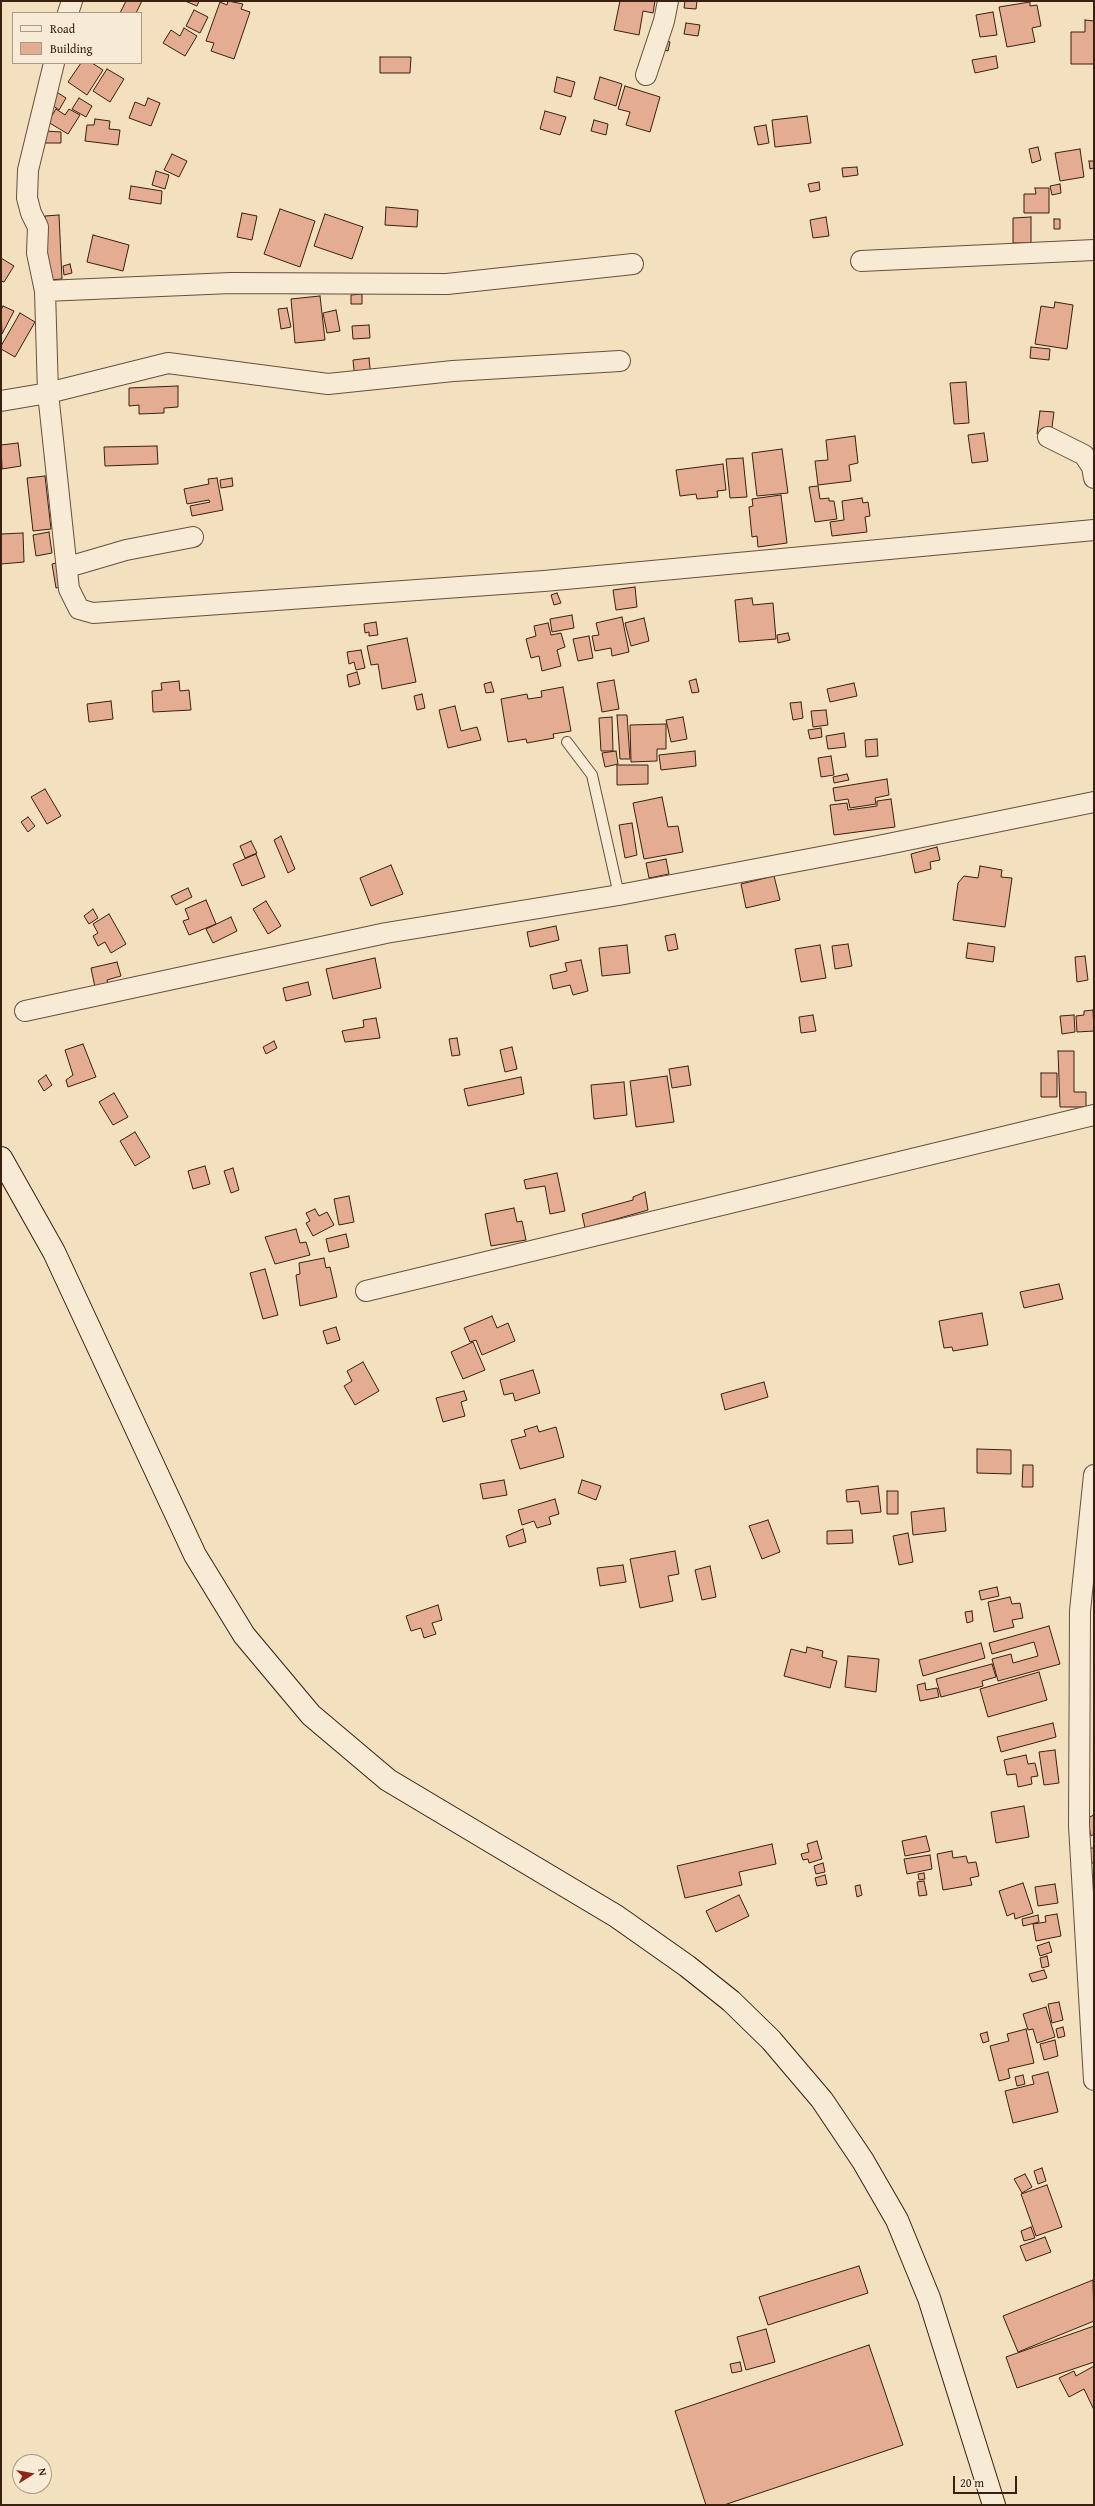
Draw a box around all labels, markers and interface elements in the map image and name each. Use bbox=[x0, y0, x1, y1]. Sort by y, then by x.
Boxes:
legend bbox=[12, 12, 142, 64]
text: Road bbox=[50, 20, 75, 37]
text: Building bbox=[50, 40, 93, 57]
north arrow bbox=[12, 2454, 52, 2494]
text: N bbox=[34, 2467, 51, 2477]
scale bar bbox=[955, 2468, 1019, 2494]
text: 20 m bbox=[960, 2474, 984, 2491]

